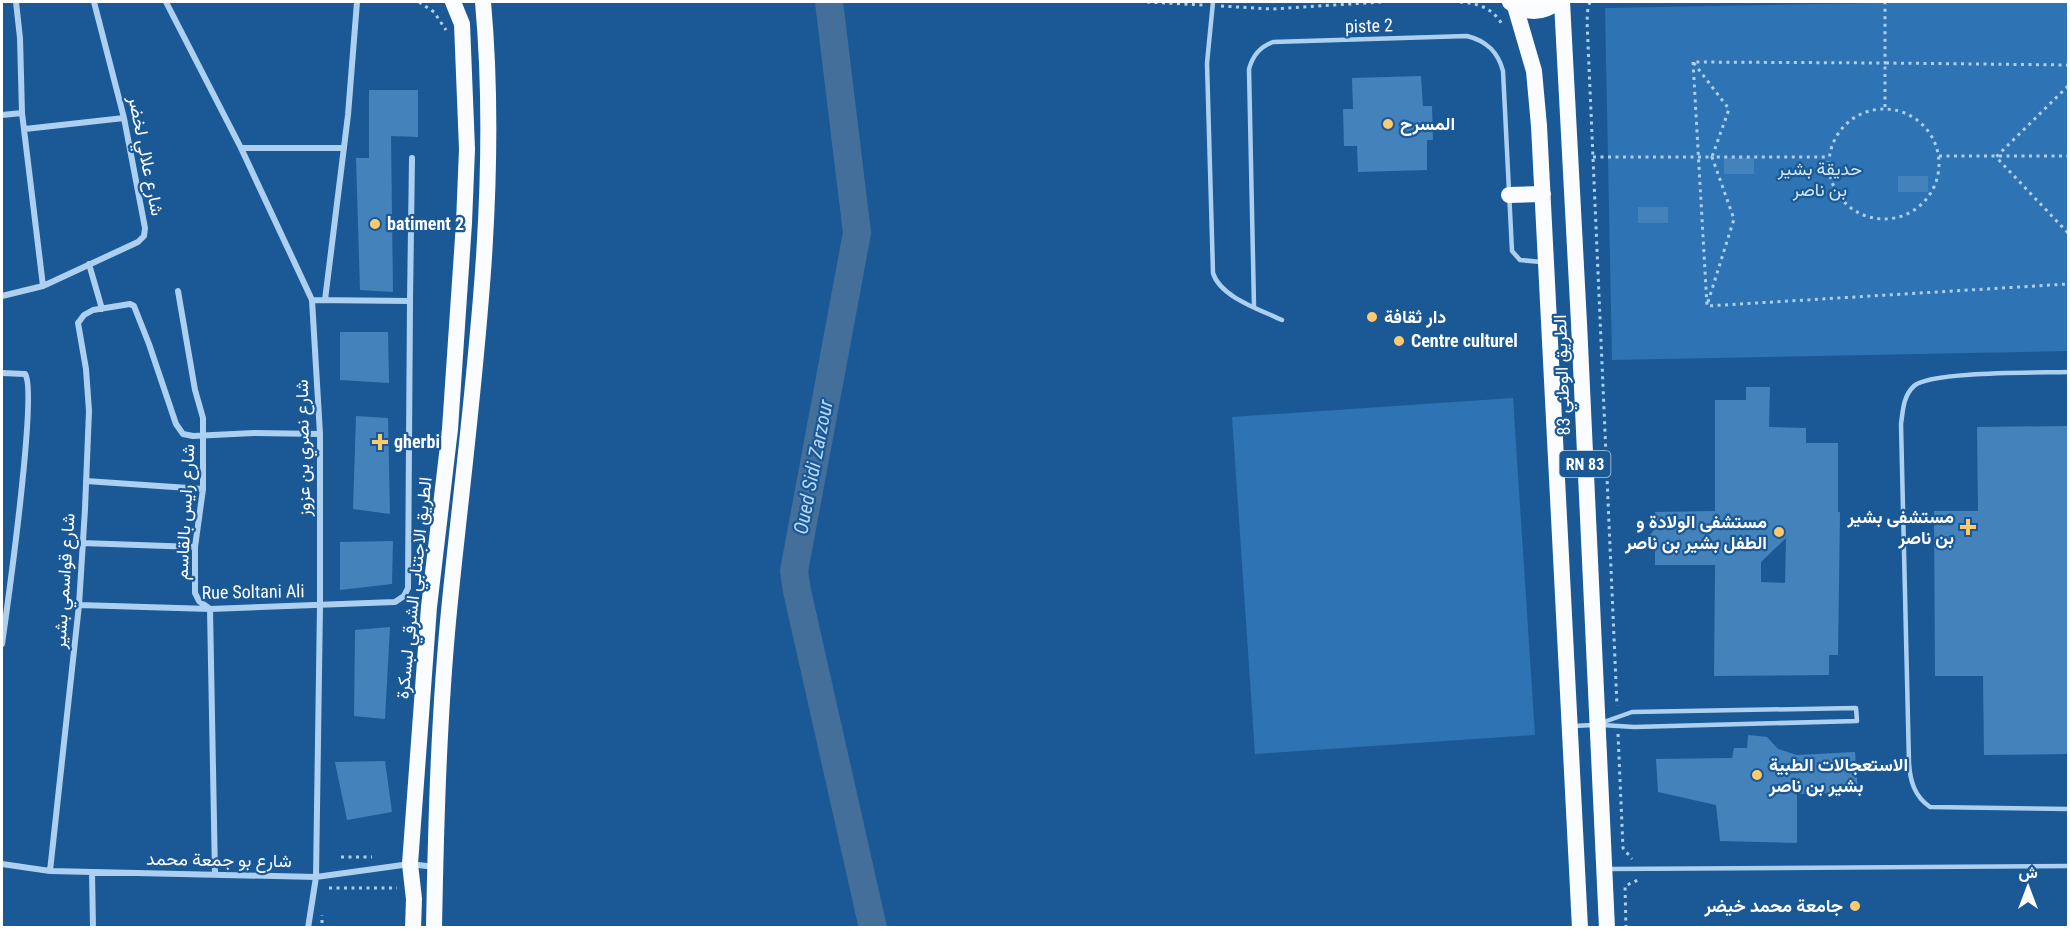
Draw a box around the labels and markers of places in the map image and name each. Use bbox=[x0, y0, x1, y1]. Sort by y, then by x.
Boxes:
place label: المسرح bbox=[1400, 113, 1455, 136]
marker: المسرح bbox=[1381, 117, 1395, 131]
place label: batiment 2 bbox=[387, 213, 464, 234]
marker: batiment 2 bbox=[368, 217, 382, 231]
place label: دار ثقافة bbox=[1384, 306, 1446, 328]
marker: دار ثقافة bbox=[1365, 310, 1379, 324]
place label: Centre culturel bbox=[1411, 330, 1518, 351]
marker: Centre culturel bbox=[1392, 334, 1406, 348]
place label: gherbi bbox=[394, 431, 440, 452]
marker: gherbi bbox=[371, 433, 389, 451]
place label: مستشفى بشير بن ناصر bbox=[1846, 506, 1954, 549]
place label: مستشفى الولادة و الطفل بشير بن ناصر bbox=[1624, 511, 1767, 554]
marker: مستشفى بشير بن ناصر bbox=[1959, 518, 1977, 536]
marker: مستشفى الولادة و الطفل بشير بن ناصر bbox=[1772, 525, 1786, 539]
place label: الاستعجالات الطبية بشير بن ناصر bbox=[1768, 754, 1908, 797]
marker: الاستعجالات الطبية بشير بن ناصر bbox=[1750, 768, 1764, 782]
place label: جامعة محمد خيضر bbox=[1703, 895, 1843, 917]
marker: جامعة محمد خيضر bbox=[1848, 899, 1862, 913]

